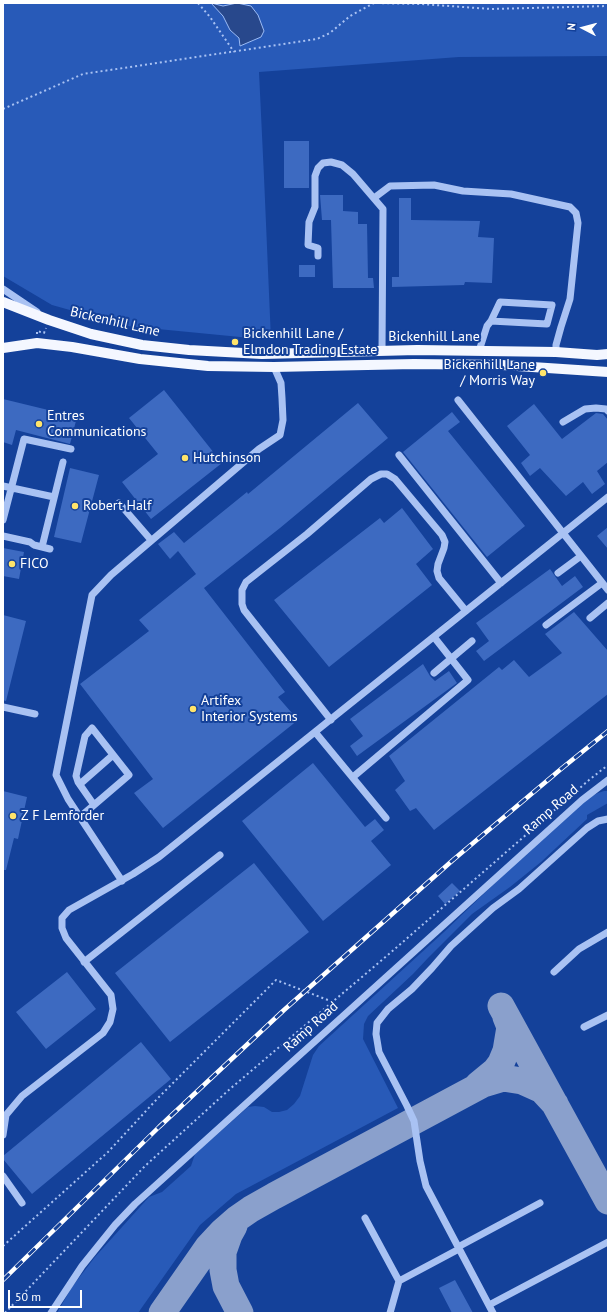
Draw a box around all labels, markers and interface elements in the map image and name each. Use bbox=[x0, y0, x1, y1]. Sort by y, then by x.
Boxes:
north arrow bbox=[563, 8, 603, 48]
text: N bbox=[564, 22, 578, 31]
street label: Bickenhill Lane bbox=[69, 304, 161, 340]
place label: Bickenhill Lane / Elmdon Trading Estate bbox=[243, 326, 377, 358]
street label: Bickenhill Lane bbox=[388, 329, 480, 345]
marker: Bickenhill Lane / Elmdon Trading Estate bbox=[230, 337, 240, 347]
place label: Bickenhill Lane / Morris Way bbox=[443, 357, 535, 390]
marker: Bickenhill Lane / Morris Way bbox=[538, 368, 548, 378]
place label: Entres Communications bbox=[47, 408, 147, 440]
marker: Entres Communications bbox=[34, 419, 44, 429]
place label: Hutchinson bbox=[193, 450, 261, 466]
marker: Hutchinson bbox=[180, 453, 190, 463]
place label: Robert Half bbox=[83, 498, 151, 514]
marker: Robert Half bbox=[70, 501, 80, 511]
place label: FICO bbox=[20, 556, 49, 572]
marker: FICO bbox=[7, 559, 17, 569]
place label: Artifex Interior Systems bbox=[201, 693, 298, 726]
marker: Artifex Interior Systems bbox=[188, 704, 198, 714]
street label: Ramp Road bbox=[520, 782, 582, 838]
place label: Z F Lemforder bbox=[21, 808, 104, 824]
marker: Z F Lemforder bbox=[8, 811, 18, 821]
street label: Ramp Road bbox=[280, 998, 342, 1056]
scale bar bbox=[10, 1282, 84, 1308]
text: 50 m bbox=[15, 1289, 41, 1304]

